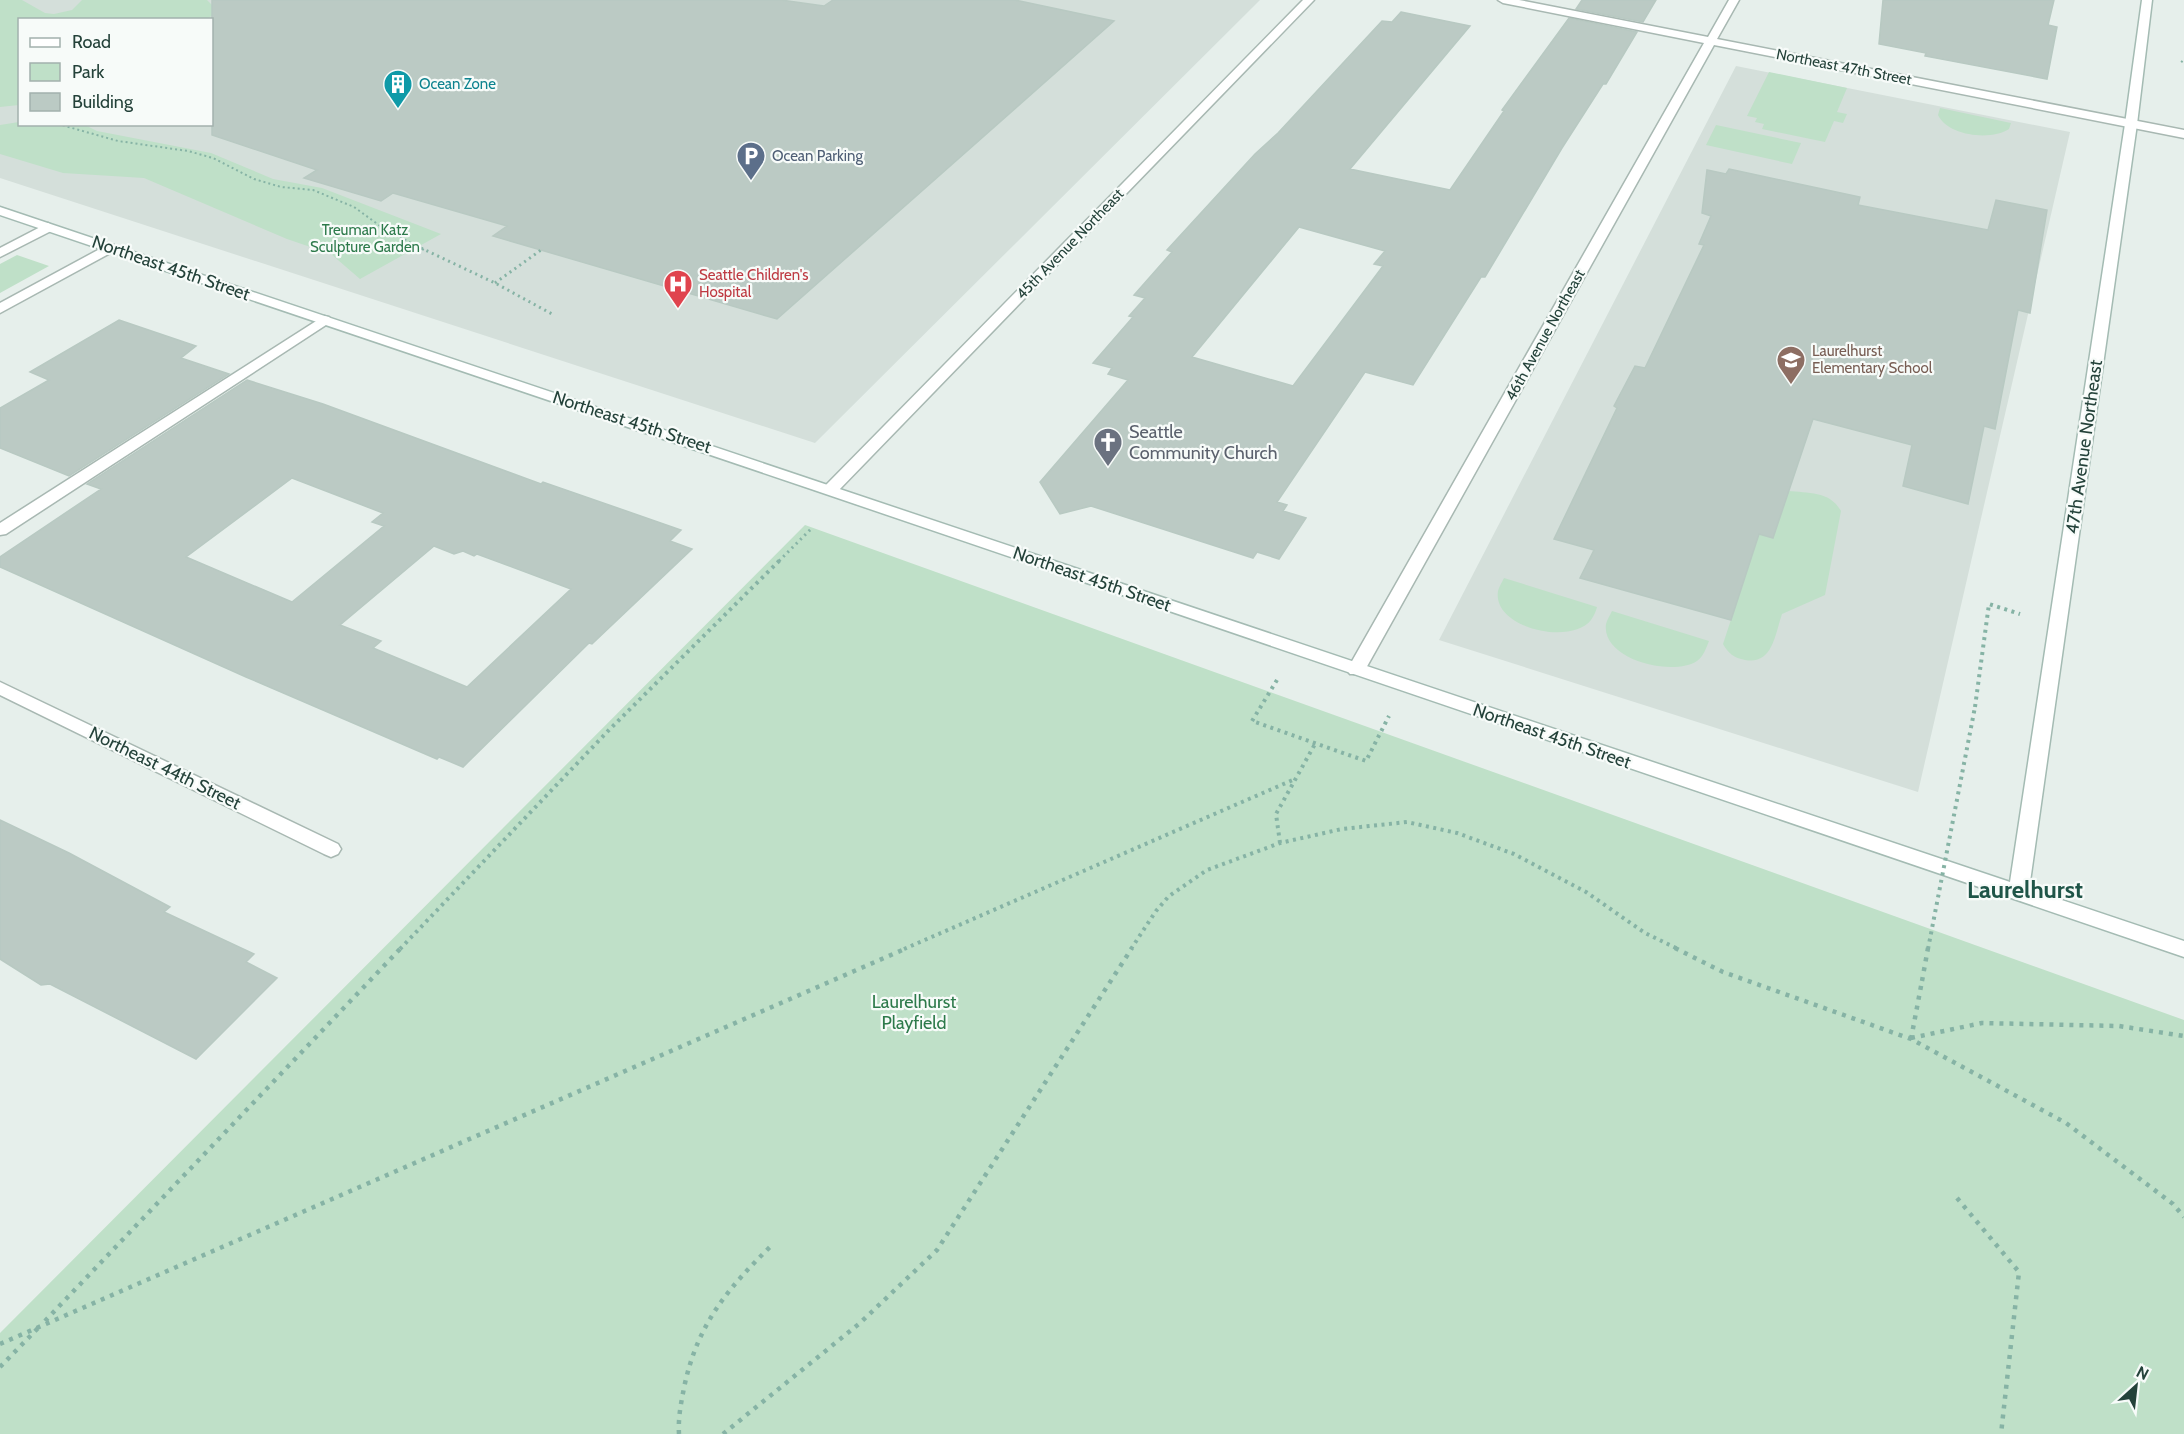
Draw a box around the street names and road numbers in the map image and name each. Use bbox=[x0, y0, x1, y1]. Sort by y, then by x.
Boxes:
street label: Northeast 47th Street bbox=[1775, 45, 1913, 89]
street label: 45th Avenue Northeast bbox=[1012, 185, 1128, 303]
street label: Northeast 45th Street bbox=[89, 231, 253, 305]
street label: 46th Avenue Northeast bbox=[1501, 266, 1589, 404]
street label: 47th Avenue Northeast bbox=[2061, 358, 2107, 536]
street label: Northeast 45th Street bbox=[550, 386, 714, 458]
street label: Northeast 45th Street bbox=[1010, 542, 1174, 616]
street label: Northeast 45th Street bbox=[1470, 699, 1634, 773]
street label: Northeast 44th Street bbox=[85, 722, 245, 814]

